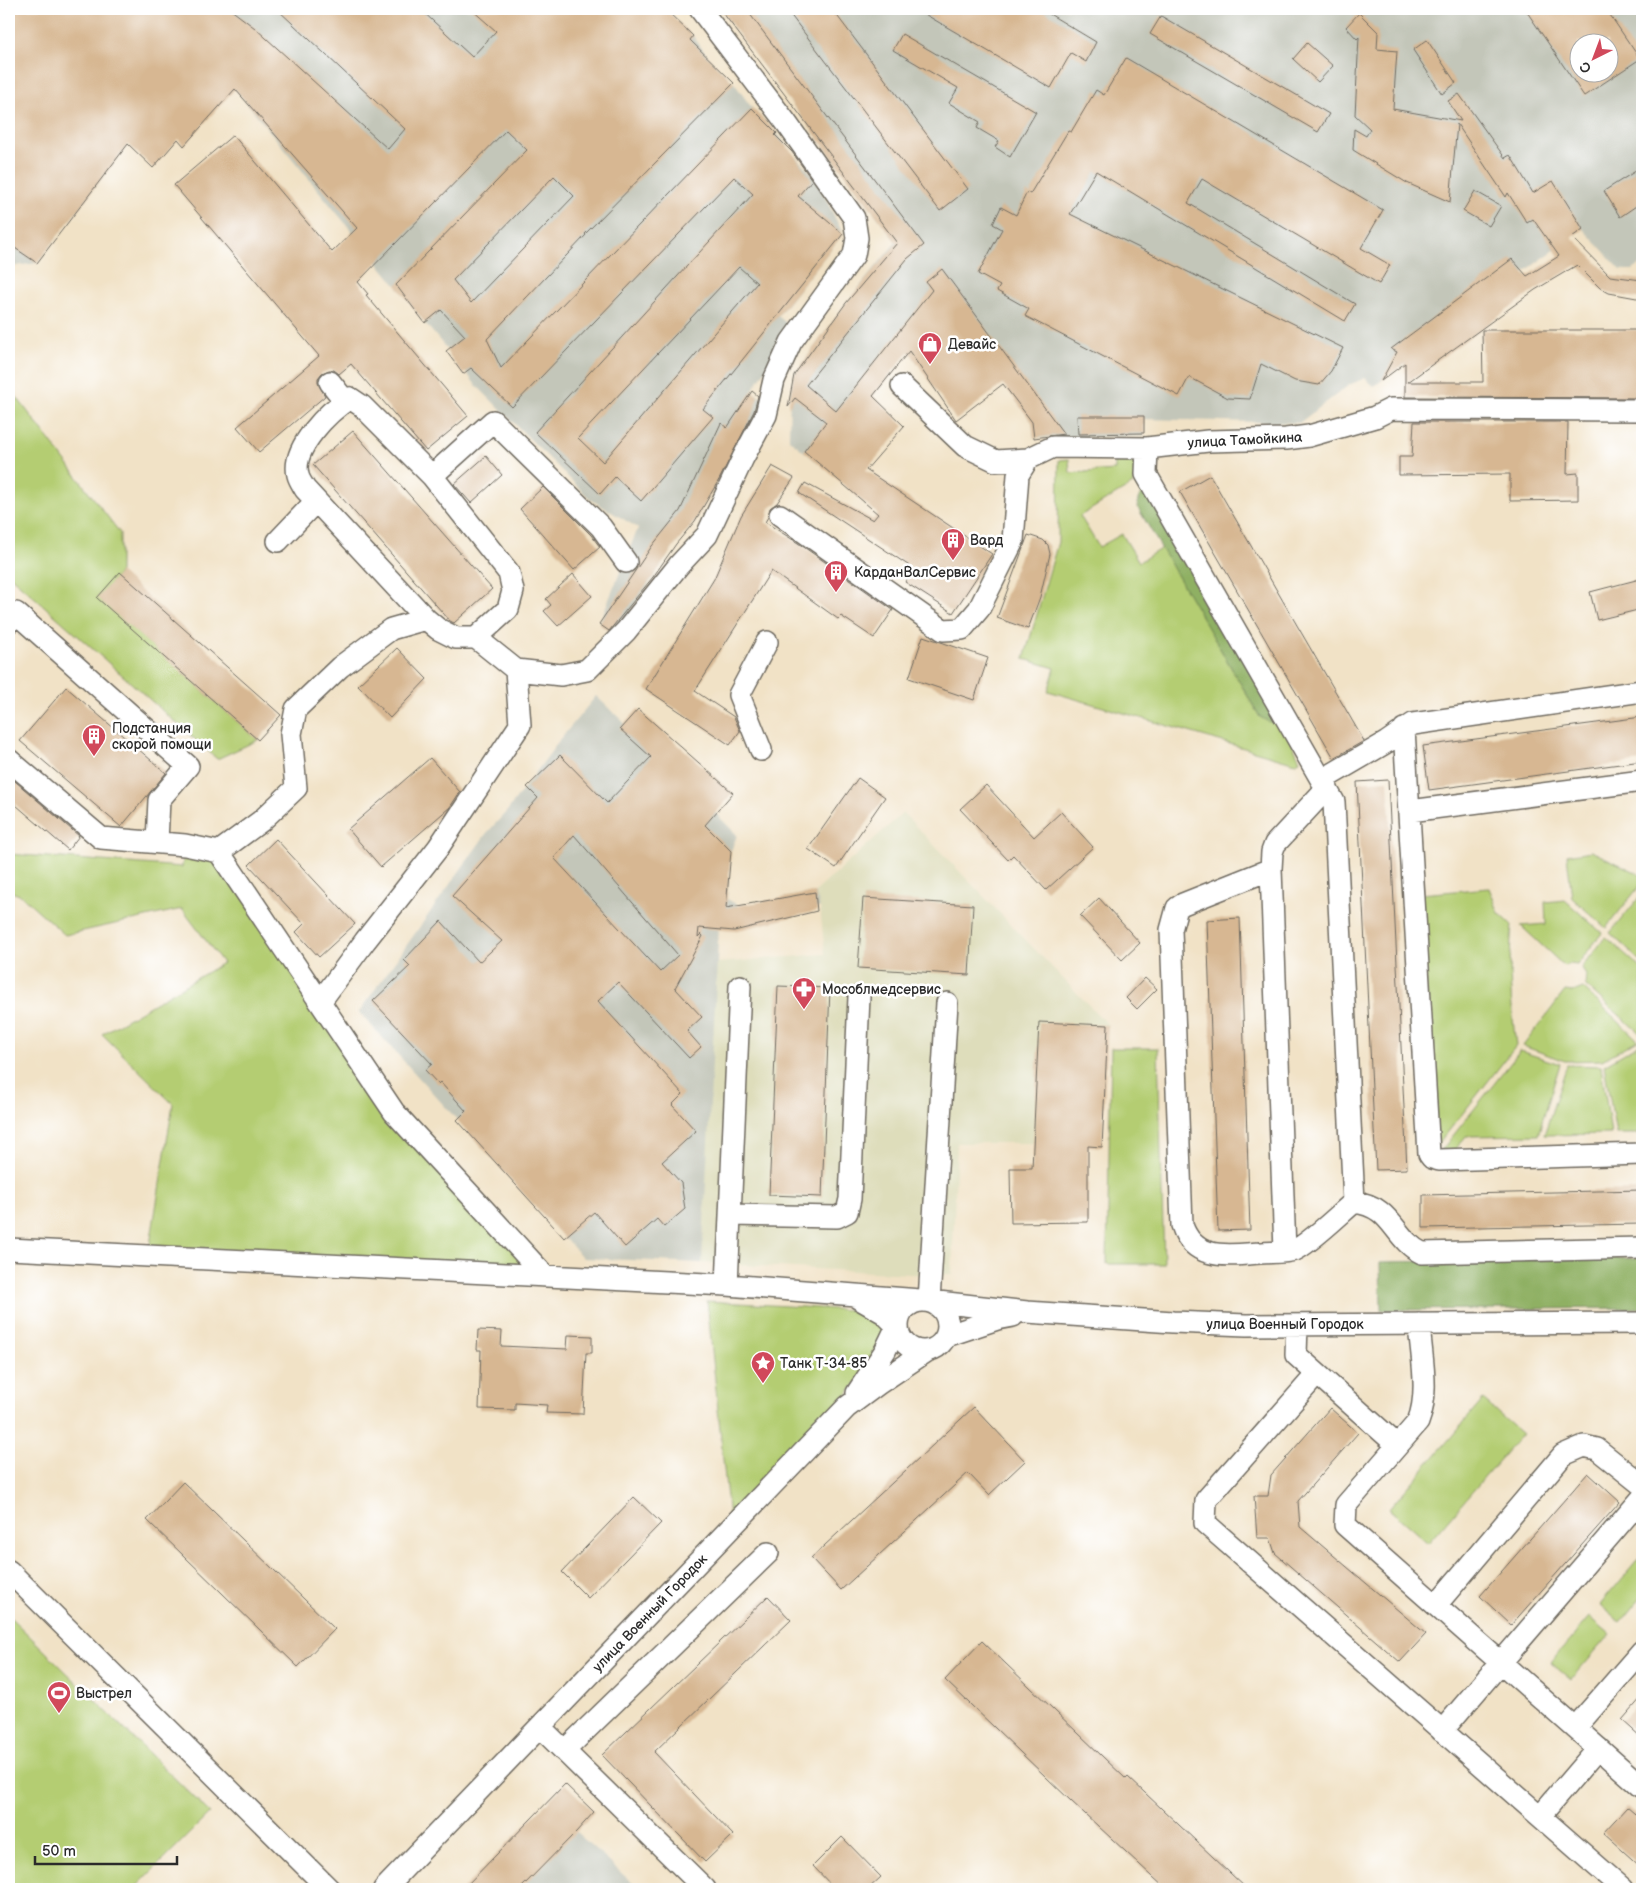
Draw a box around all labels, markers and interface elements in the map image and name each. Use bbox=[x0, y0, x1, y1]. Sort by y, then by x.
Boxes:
north arrow bbox=[1568, 32, 1618, 82]
text: С bbox=[1576, 58, 1595, 77]
shop icon: Девайс bbox=[917, 331, 943, 365]
place label: Девайс bbox=[948, 336, 996, 353]
street label: улица Тамойкина bbox=[1187, 428, 1304, 451]
building icon: Вард bbox=[940, 527, 966, 561]
place label: Вард bbox=[970, 532, 1004, 549]
building icon: КарданВалСервис bbox=[823, 559, 849, 593]
place label: КарданВалСервис bbox=[854, 564, 976, 581]
place label: Подстанция скорой помощи bbox=[112, 720, 212, 753]
building icon: Подстанция скорой помощи bbox=[81, 723, 107, 757]
pharmacy icon: Мособлмедсервис bbox=[791, 976, 817, 1010]
place label: Мособлмедсервис bbox=[822, 981, 941, 998]
street label: улица Военный Городок bbox=[1206, 1316, 1364, 1333]
place icon: Танк Т-34-85 bbox=[750, 1350, 776, 1384]
place label: Танк Т-34-85 bbox=[780, 1355, 867, 1372]
street label: улица Военный Городок bbox=[589, 1550, 711, 1675]
sports icon: Выстрел bbox=[46, 1680, 72, 1714]
place label: Выстрел bbox=[76, 1685, 132, 1702]
scale bar bbox=[35, 1833, 178, 1865]
text: 50 m bbox=[42, 1842, 76, 1861]

